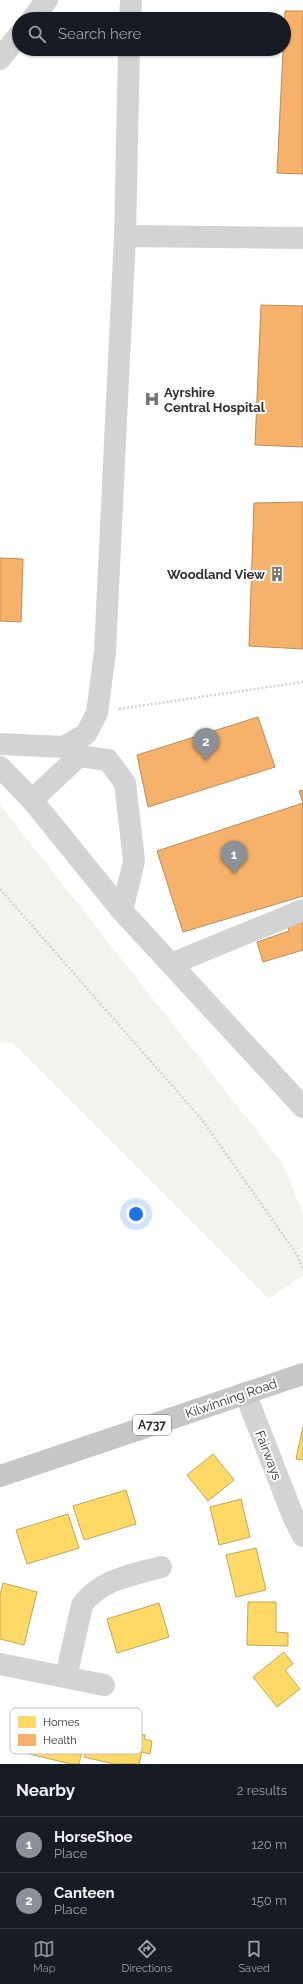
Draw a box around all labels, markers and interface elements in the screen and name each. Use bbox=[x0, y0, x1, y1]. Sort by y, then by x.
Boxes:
search box bbox=[12, 12, 291, 56]
icon: search bbox=[26, 23, 48, 45]
text: Search here bbox=[58, 25, 141, 43]
place label: Ayrshire Central Hospital bbox=[164, 385, 266, 415]
hospital icon: Ayrshire Central Hospital bbox=[143, 390, 161, 408]
building icon: Woodland View bbox=[268, 565, 286, 583]
place label: Woodland View bbox=[167, 567, 265, 582]
pin: 2 bbox=[193, 728, 219, 761]
pin: 1 bbox=[221, 841, 247, 874]
your location bbox=[126, 1204, 146, 1224]
street label: Kilwinning Road bbox=[183, 1376, 279, 1421]
road number: A737 bbox=[133, 1415, 171, 1435]
street label: Fairways bbox=[252, 1428, 285, 1482]
legend bbox=[10, 1708, 142, 1754]
text: Homes bbox=[43, 1716, 79, 1729]
text: Health bbox=[43, 1734, 77, 1747]
text: Nearby bbox=[16, 1780, 75, 1800]
text: 2 results bbox=[237, 1783, 287, 1798]
text: HorseShoe bbox=[54, 1828, 133, 1846]
text: 1 bbox=[26, 1837, 32, 1852]
text: 120 m bbox=[251, 1837, 287, 1852]
text: Place bbox=[54, 1846, 87, 1861]
text: Canteen bbox=[54, 1884, 115, 1902]
text: 2 bbox=[25, 1893, 33, 1908]
text: 150 m bbox=[251, 1893, 287, 1908]
text: Place bbox=[54, 1902, 87, 1917]
tab: Map bbox=[33, 1938, 55, 1975]
tab: Directions bbox=[122, 1938, 172, 1975]
tab: Saved bbox=[238, 1938, 270, 1975]

